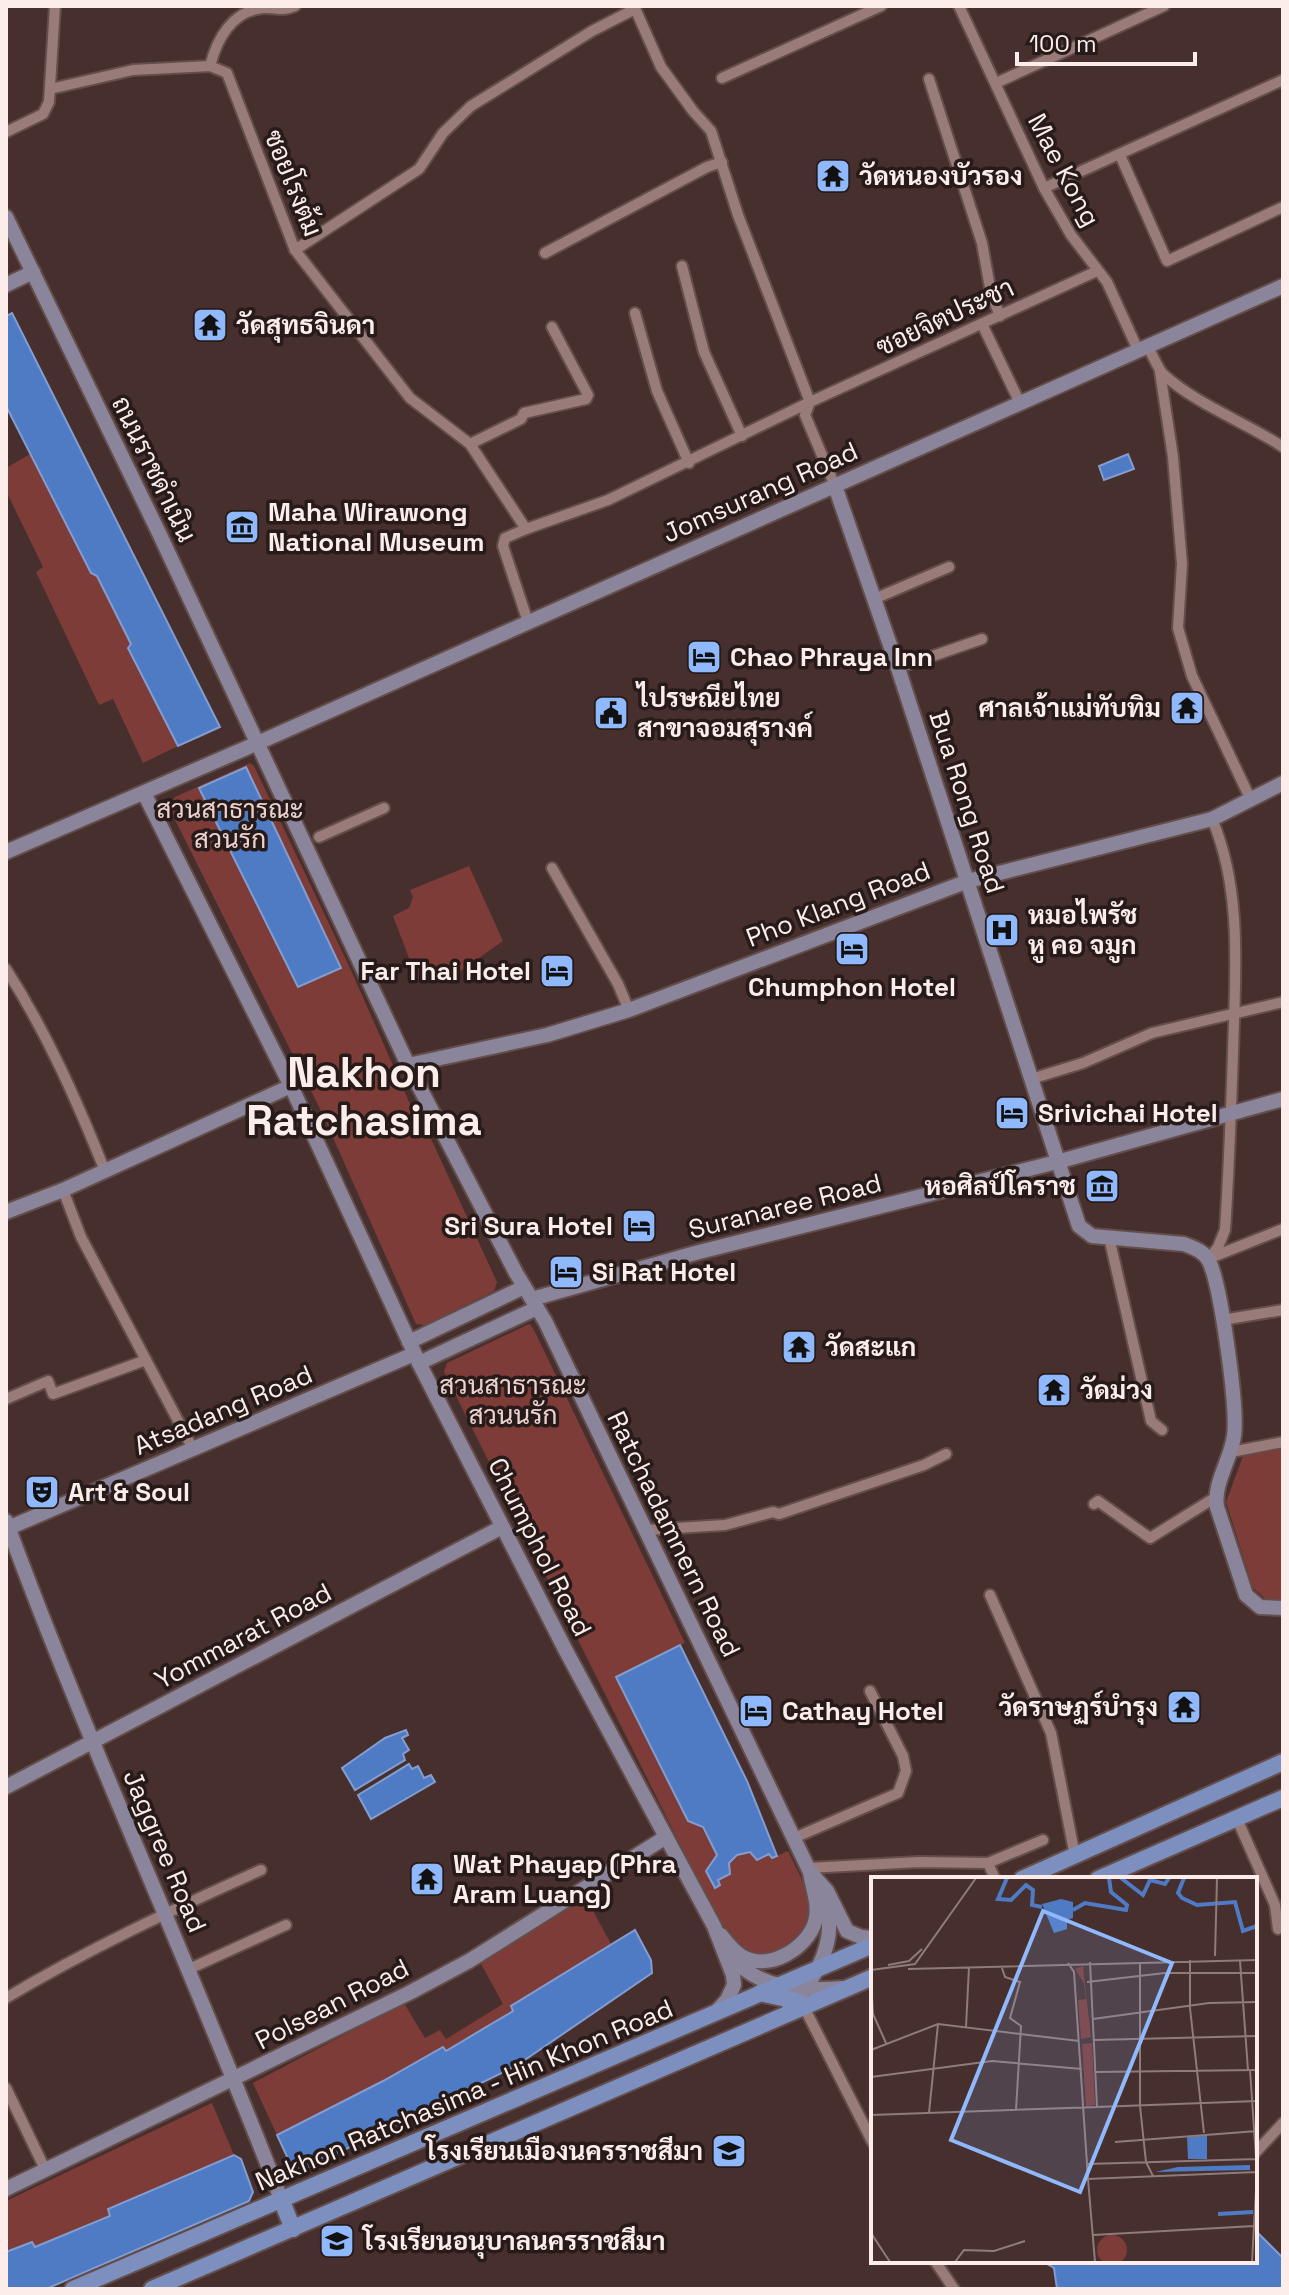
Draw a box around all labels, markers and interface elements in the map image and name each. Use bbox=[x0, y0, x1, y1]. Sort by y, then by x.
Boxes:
scale bar bbox=[1017, 16, 1195, 66]
text: 100 m bbox=[1029, 28, 1097, 59]
street label: Mae Kong bbox=[1020, 108, 1108, 232]
street label: ซอยโรงต้ม bbox=[256, 125, 330, 241]
temple icon: วัดหนองบัวรอง bbox=[814, 157, 852, 195]
place label: วัดหนองบัวรอง bbox=[859, 159, 1023, 193]
street label: ซอยจิตประชา bbox=[871, 270, 1019, 364]
temple icon: วัดสุทธจินดา bbox=[191, 306, 229, 344]
place label: วัดสุทธจินดา bbox=[236, 308, 375, 343]
street label: ถนนราชดำเนิน bbox=[104, 390, 204, 548]
street label: Jomsurang Road bbox=[657, 434, 863, 550]
place label: Maha Wirawong National Museum bbox=[268, 495, 485, 559]
museum icon: Maha Wirawong National Museum bbox=[223, 508, 261, 546]
hotel icon: Chao Phraya Inn bbox=[685, 638, 723, 676]
place label: Chao Phraya Inn bbox=[730, 640, 933, 674]
place label: ไปรษณียไทย สาขาจอมสุรางค์ bbox=[635, 681, 814, 746]
temple icon: ศาลเจ้าแม่ทับทิม bbox=[1168, 689, 1206, 727]
place label: ศาลเจ้าแม่ทับทิม bbox=[978, 691, 1161, 725]
public building icon: ไปรษณียไทย สาขาจอมสุรางค์ bbox=[592, 694, 630, 732]
street label: Bua Rong Road bbox=[921, 706, 1013, 898]
park label: สวนสาธารณะ สวนรัก bbox=[156, 792, 304, 856]
street label: Pho Klang Road bbox=[741, 853, 935, 955]
place label: หมอไพรัช หู คอ จมูก bbox=[1028, 898, 1138, 963]
hospital icon: หมอไพรัช หู คอ จมูก bbox=[983, 911, 1021, 949]
hotel icon: Chumphon Hotel bbox=[833, 930, 871, 968]
hotel icon: Far Thai Hotel bbox=[538, 952, 576, 990]
place label: Far Thai Hotel bbox=[360, 954, 531, 988]
place label: Chumphon Hotel bbox=[748, 970, 956, 1004]
district label: Nakhon Ratchasima bbox=[246, 1046, 482, 1147]
hotel icon: Srivichai Hotel bbox=[993, 1094, 1031, 1132]
place label: Srivichai Hotel bbox=[1038, 1096, 1218, 1130]
street label: Suranaree Road bbox=[685, 1166, 885, 1246]
museum icon: หอศิลป์โคราช bbox=[1083, 1167, 1121, 1205]
place label: หอศิลป์โคราช bbox=[924, 1169, 1076, 1203]
hotel icon: Sri Sura Hotel bbox=[620, 1207, 658, 1245]
place label: Sri Sura Hotel bbox=[444, 1209, 613, 1243]
hotel icon: Si Rat Hotel bbox=[547, 1253, 585, 1291]
place label: Si Rat Hotel bbox=[592, 1255, 736, 1289]
temple icon: วัดสะแก bbox=[780, 1328, 818, 1366]
place label: วัดสะแก bbox=[825, 1330, 916, 1364]
street label: Atsadang Road bbox=[129, 1357, 317, 1463]
park label: สวนสาธารณะ สวนนรัก bbox=[439, 1368, 587, 1432]
temple icon: วัดม่วง bbox=[1035, 1371, 1073, 1409]
place label: วัดม่วง bbox=[1080, 1373, 1153, 1407]
street label: Ratchadamnern Road bbox=[600, 1405, 748, 1663]
street label: Chumphol Road bbox=[480, 1452, 600, 1642]
theatre icon: Art & Soul bbox=[23, 1473, 61, 1511]
place label: Art & Soul bbox=[68, 1475, 190, 1509]
street label: Yommarat Road bbox=[149, 1575, 337, 1697]
temple icon: วัดราษฏร์บำรุง bbox=[1165, 1688, 1203, 1726]
place label: วัดราษฏร์บำรุง bbox=[998, 1690, 1158, 1725]
hotel icon: Cathay Hotel bbox=[737, 1692, 775, 1730]
place label: Cathay Hotel bbox=[782, 1694, 944, 1728]
street label: Jaggree Road bbox=[115, 1765, 215, 1937]
place label: Wat Phayap (Phra Aram Luang) bbox=[453, 1847, 676, 1911]
temple icon: Wat Phayap (Phra Aram Luang) bbox=[408, 1860, 446, 1898]
inset map bbox=[871, 1877, 1257, 2263]
street label: Polsean Road bbox=[249, 1951, 415, 2057]
street label: Nakhon Ratchasima - Hin Khon Road bbox=[250, 1991, 678, 2199]
school or university icon: โรงเรียนเมืองนครราชสีมา bbox=[710, 2132, 748, 2170]
place label: โรงเรียนเมืองนครราชสีมา bbox=[424, 2134, 703, 2168]
school or university icon: โรงเรียนอนุบาลนครราชสีมา bbox=[318, 2222, 356, 2260]
place label: โรงเรียนอนุบาลนครราชสีมา bbox=[361, 2224, 665, 2259]

